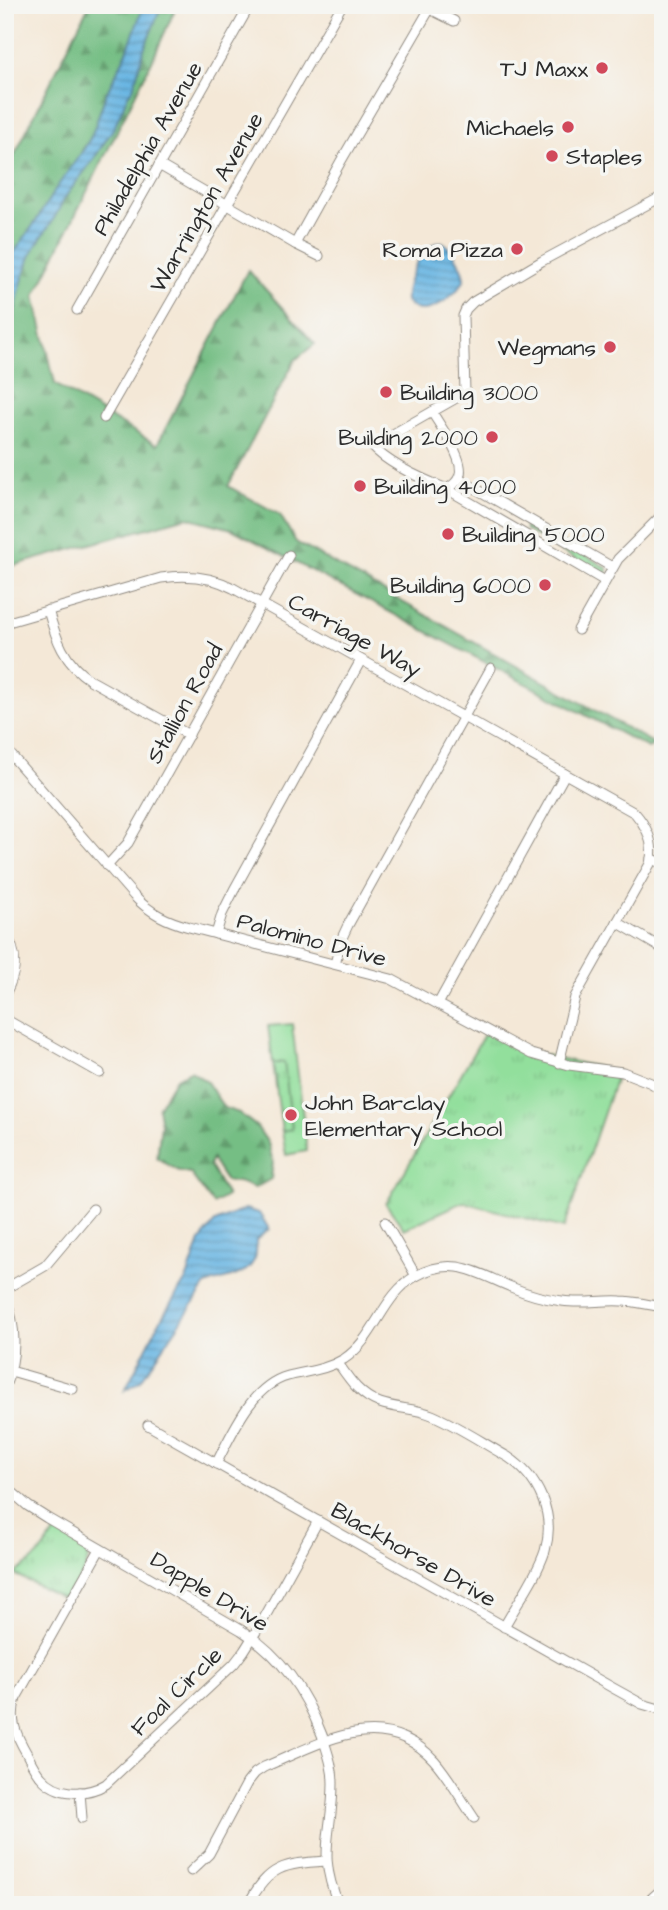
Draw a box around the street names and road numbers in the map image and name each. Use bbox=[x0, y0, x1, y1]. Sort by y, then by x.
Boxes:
street label: Philadelphia Avenue bbox=[85, 56, 211, 241]
street label: Warrington Avenue bbox=[142, 106, 272, 299]
street label: Carriage Way bbox=[282, 586, 427, 687]
street label: Stallion Road bbox=[139, 637, 231, 769]
street label: Palomino Drive bbox=[234, 905, 390, 975]
street label: Blackhorse Drive bbox=[325, 1495, 502, 1615]
street label: Dapple Drive bbox=[144, 1544, 275, 1640]
street label: Foal Circle bbox=[124, 1640, 230, 1744]

